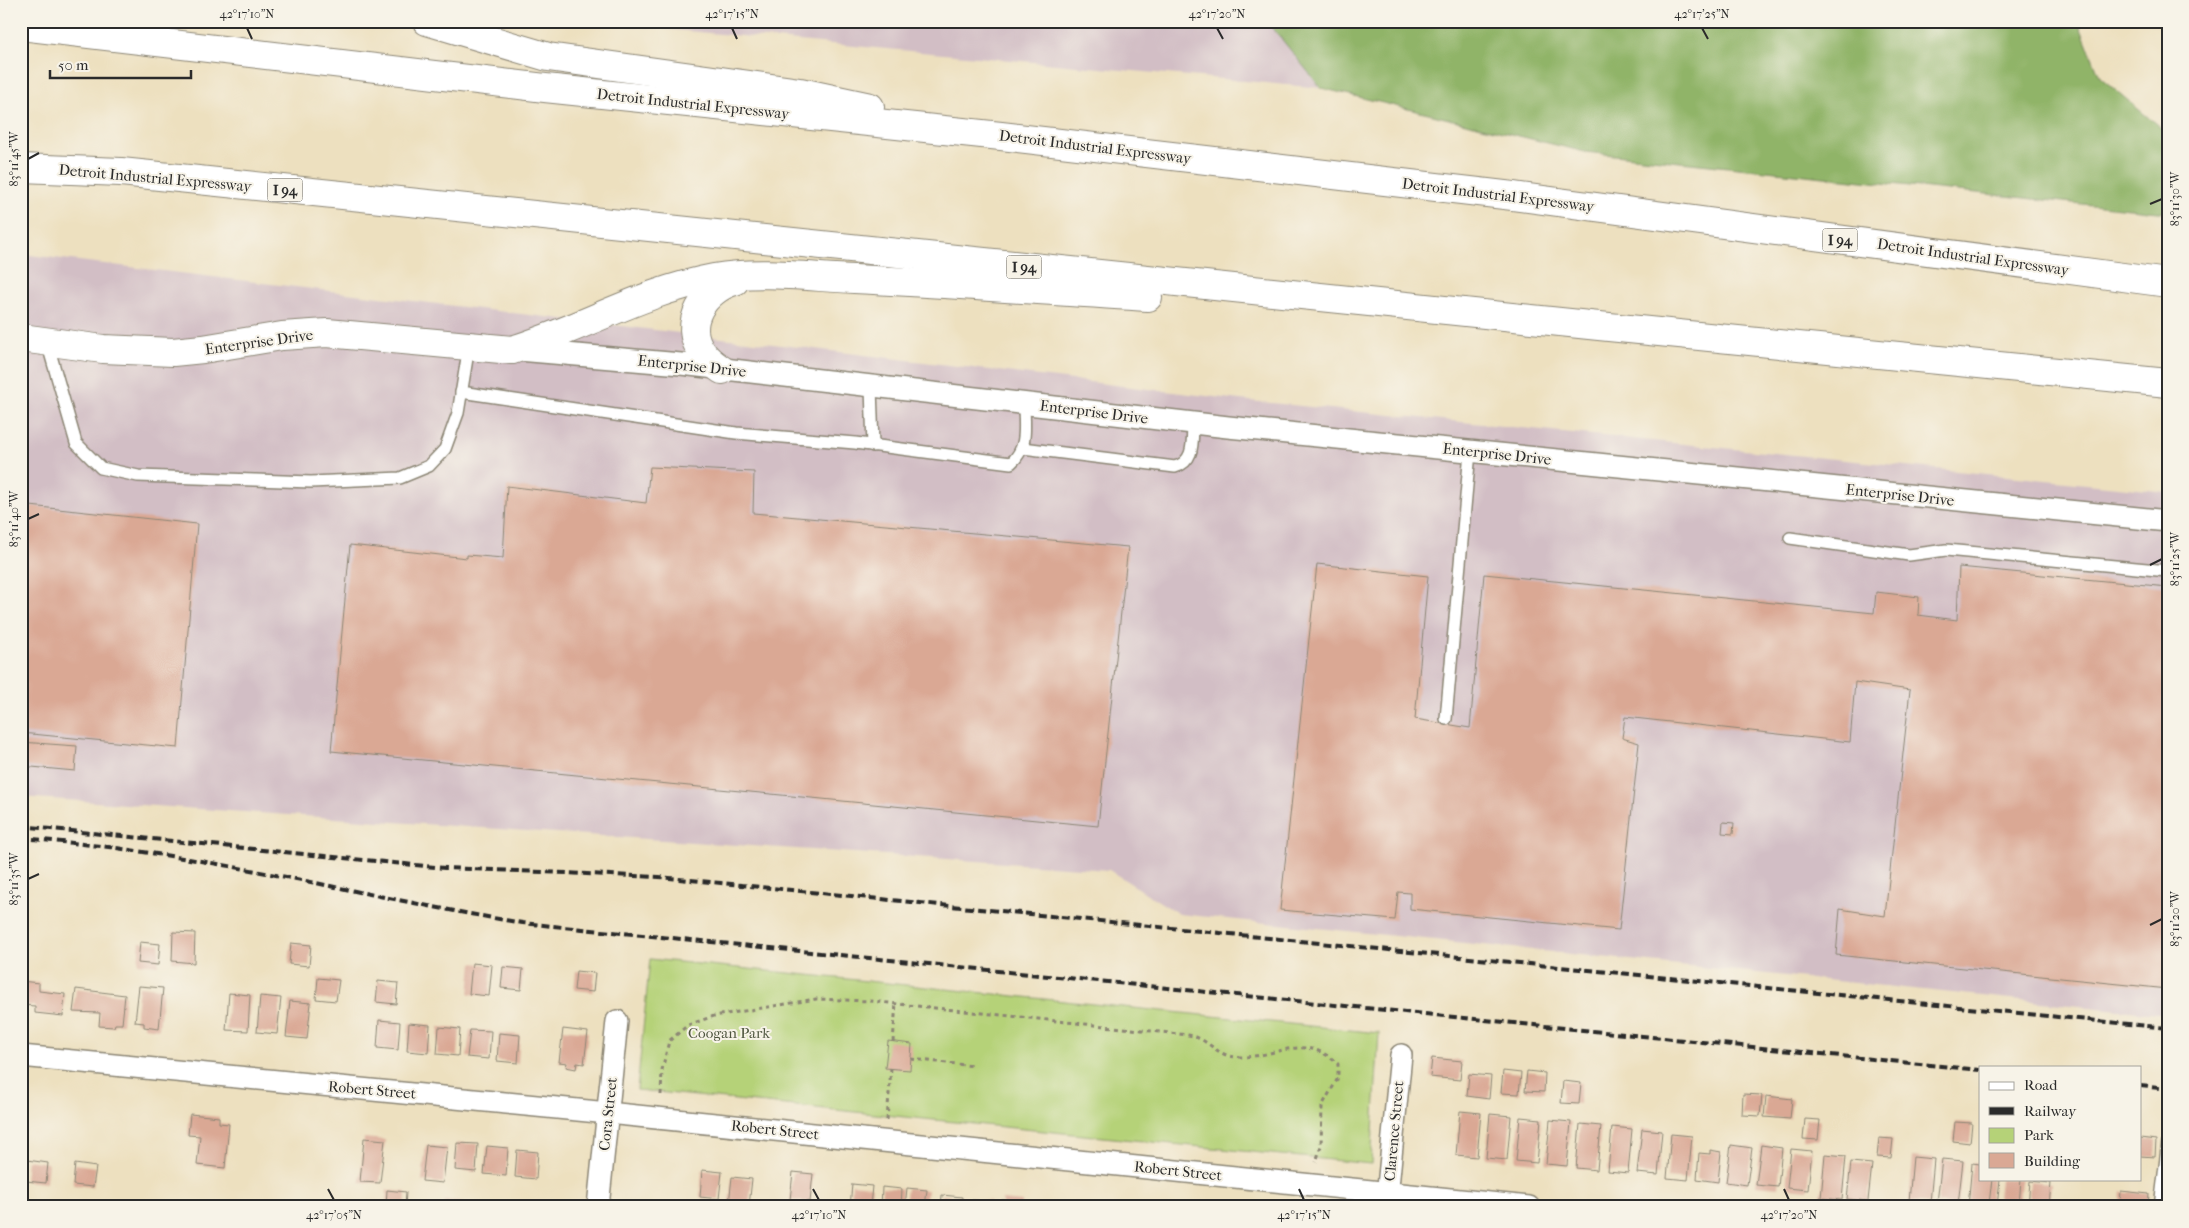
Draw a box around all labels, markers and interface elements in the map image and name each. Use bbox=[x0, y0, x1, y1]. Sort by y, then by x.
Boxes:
text: 42°17'10"N bbox=[220, 7, 274, 21]
text: 42°17'15"N bbox=[705, 7, 759, 21]
text: 42°17'20"N bbox=[1189, 7, 1245, 21]
text: 42°17'25"N bbox=[1674, 7, 1730, 21]
scale bar bbox=[50, 48, 191, 80]
text: 50 m bbox=[58, 56, 89, 74]
street label: Detroit Industrial Expressway bbox=[596, 85, 791, 123]
street label: Detroit Industrial Expressway bbox=[998, 126, 1193, 168]
text: 83°11'45"W bbox=[7, 130, 21, 186]
street label: Detroit Industrial Expressway bbox=[58, 161, 253, 195]
text: 83°11'30"W bbox=[2168, 171, 2182, 226]
street label: Detroit Industrial Expressway bbox=[1401, 174, 1596, 216]
road number: I 94 bbox=[268, 178, 302, 202]
road number: I 94 bbox=[1822, 228, 1858, 252]
street label: Detroit Industrial Expressway bbox=[1876, 235, 2071, 280]
road number: I 94 bbox=[1006, 256, 1042, 278]
street label: Enterprise Drive bbox=[204, 325, 315, 358]
street label: Enterprise Drive bbox=[637, 351, 748, 381]
street label: Enterprise Drive bbox=[1039, 396, 1150, 428]
street label: Enterprise Drive bbox=[1442, 439, 1553, 469]
street label: Enterprise Drive bbox=[1845, 480, 1956, 510]
text: 83°11'40"W bbox=[7, 489, 21, 547]
text: 83°11'25"W bbox=[2168, 531, 2182, 586]
text: 83°11'35"W bbox=[7, 851, 21, 906]
text: 83°11'20"W bbox=[2168, 890, 2182, 947]
park label: Coogan Park bbox=[688, 1024, 770, 1042]
legend bbox=[1979, 1066, 2142, 1180]
street label: Cora Street bbox=[595, 1076, 621, 1152]
text: Road bbox=[2024, 1076, 2058, 1094]
street label: Robert Street bbox=[327, 1077, 417, 1103]
street label: Clarence Street bbox=[1381, 1080, 1407, 1182]
text: Railway bbox=[2024, 1102, 2077, 1120]
street label: Robert Street bbox=[730, 1116, 820, 1144]
text: Park bbox=[2024, 1126, 2054, 1144]
text: Building bbox=[2024, 1152, 2081, 1170]
street label: Robert Street bbox=[1133, 1157, 1223, 1185]
text: 42°17'05"N bbox=[306, 1208, 362, 1222]
text: 42°17'10"N bbox=[792, 1208, 846, 1222]
text: 42°17'15"N bbox=[1277, 1208, 1331, 1222]
text: 42°17'20"N bbox=[1761, 1208, 1817, 1222]

